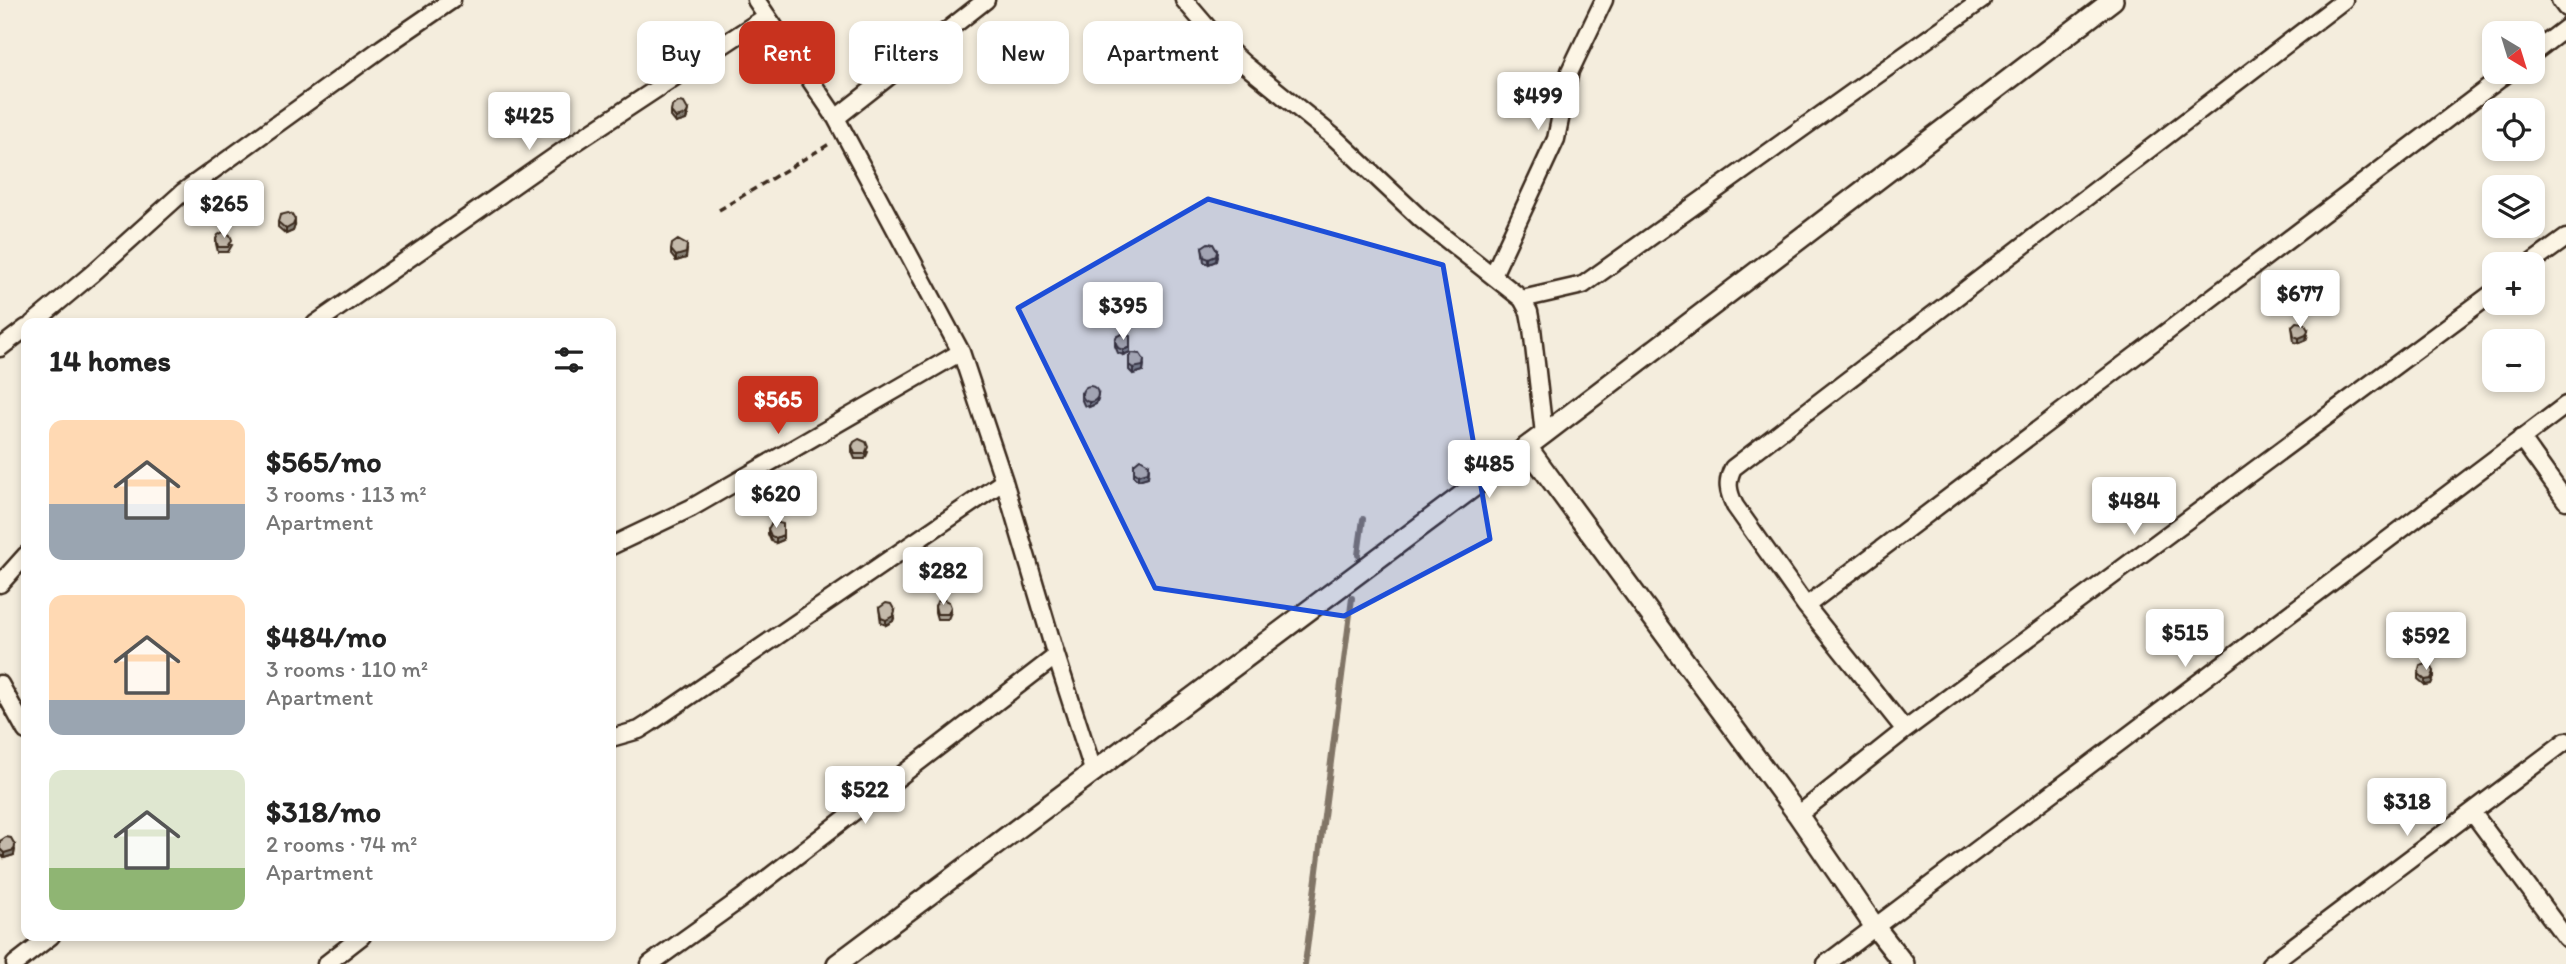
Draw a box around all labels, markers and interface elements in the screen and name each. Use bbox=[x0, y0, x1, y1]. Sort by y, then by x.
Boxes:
chip: Buy bbox=[637, 21, 725, 84]
chip: Rent bbox=[739, 21, 835, 84]
chip: Filters bbox=[849, 21, 963, 84]
chip: New bbox=[977, 21, 1069, 84]
chip: Apartment bbox=[1083, 21, 1243, 84]
north arrow bbox=[2482, 21, 2544, 84]
map controls bbox=[2482, 21, 2545, 392]
pin: $499 bbox=[1497, 72, 1579, 132]
text: $499 bbox=[1513, 81, 1563, 109]
pin: $425 bbox=[488, 92, 570, 152]
button: locate bbox=[2482, 98, 2545, 161]
text: $425 bbox=[504, 101, 554, 129]
button: layers bbox=[2482, 175, 2545, 238]
pin: $265 bbox=[183, 180, 265, 240]
text: $265 bbox=[200, 189, 248, 217]
button: + bbox=[2482, 252, 2545, 315]
pin: $677 bbox=[2259, 270, 2341, 330]
text: $677 bbox=[2277, 279, 2323, 307]
pin: $395 bbox=[1082, 282, 1164, 342]
text: $395 bbox=[1099, 291, 1147, 319]
button: − bbox=[2482, 329, 2545, 392]
icon: filters bbox=[550, 341, 588, 379]
text: 14 homes bbox=[49, 342, 171, 379]
pin: $565 bbox=[737, 376, 819, 436]
text: $565 bbox=[754, 385, 802, 413]
pin: $485 bbox=[1448, 440, 1530, 500]
text: $565/mo bbox=[266, 443, 382, 480]
icon: home bbox=[105, 448, 189, 532]
text: $485 bbox=[1464, 449, 1514, 477]
pin: $620 bbox=[735, 470, 817, 530]
pin: $484 bbox=[2093, 477, 2175, 537]
text: $620 bbox=[751, 479, 801, 507]
text: 3 rooms · 113 m² bbox=[266, 480, 427, 508]
text: $484 bbox=[2108, 486, 2160, 514]
text: Apartment bbox=[266, 508, 373, 536]
pin: $282 bbox=[902, 548, 984, 607]
text: $282 bbox=[919, 556, 967, 584]
pin: $515 bbox=[2144, 610, 2226, 669]
pin: $592 bbox=[2385, 612, 2467, 672]
text: $484/mo bbox=[266, 618, 387, 655]
text: $515 bbox=[2162, 618, 2208, 646]
text: $592 bbox=[2402, 621, 2450, 649]
icon: home bbox=[105, 623, 189, 707]
text: 3 rooms · 110 m² bbox=[266, 655, 428, 683]
text: Apartment bbox=[266, 683, 373, 711]
pin: $522 bbox=[824, 766, 906, 826]
text: $522 bbox=[841, 775, 889, 803]
pin: $318 bbox=[2366, 778, 2448, 838]
text: $318 bbox=[2383, 787, 2431, 815]
text: $318/mo bbox=[266, 793, 381, 830]
icon: home bbox=[105, 798, 189, 882]
text: 2 rooms · 74 m² bbox=[266, 830, 418, 858]
text: Apartment bbox=[266, 858, 373, 886]

